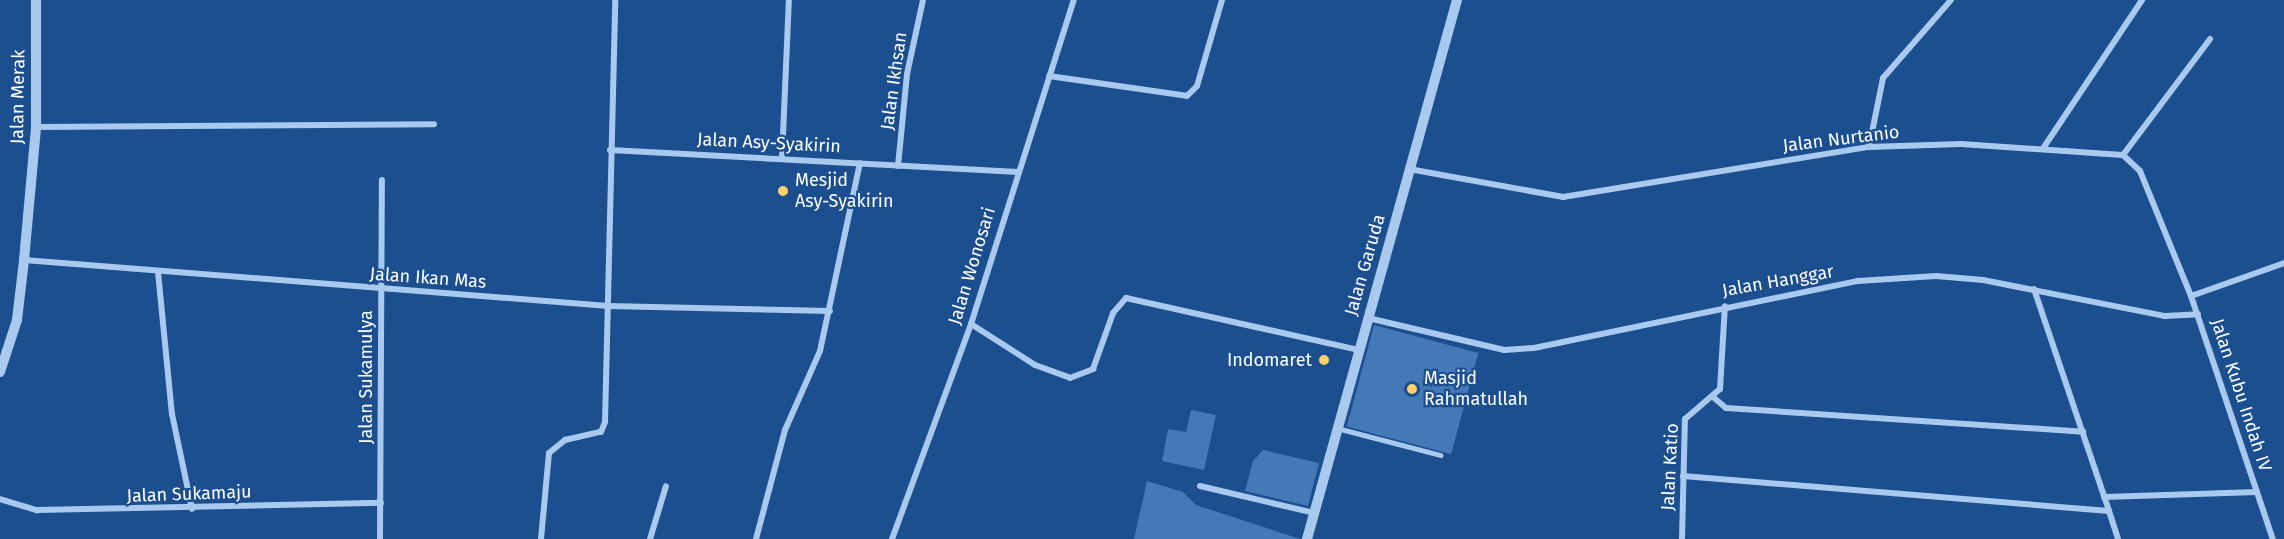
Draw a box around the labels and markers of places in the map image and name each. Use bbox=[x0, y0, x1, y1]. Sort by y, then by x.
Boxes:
place label: Mesjid Asy-Syakirin bbox=[795, 170, 893, 213]
marker: Mesjid Asy-Syakirin bbox=[776, 184, 790, 198]
place label: Indomaret bbox=[1227, 349, 1312, 371]
marker: Indomaret bbox=[1317, 353, 1331, 367]
place label: Masjid Rahmatullah bbox=[1424, 368, 1528, 410]
marker: Masjid Rahmatullah bbox=[1405, 382, 1419, 396]

